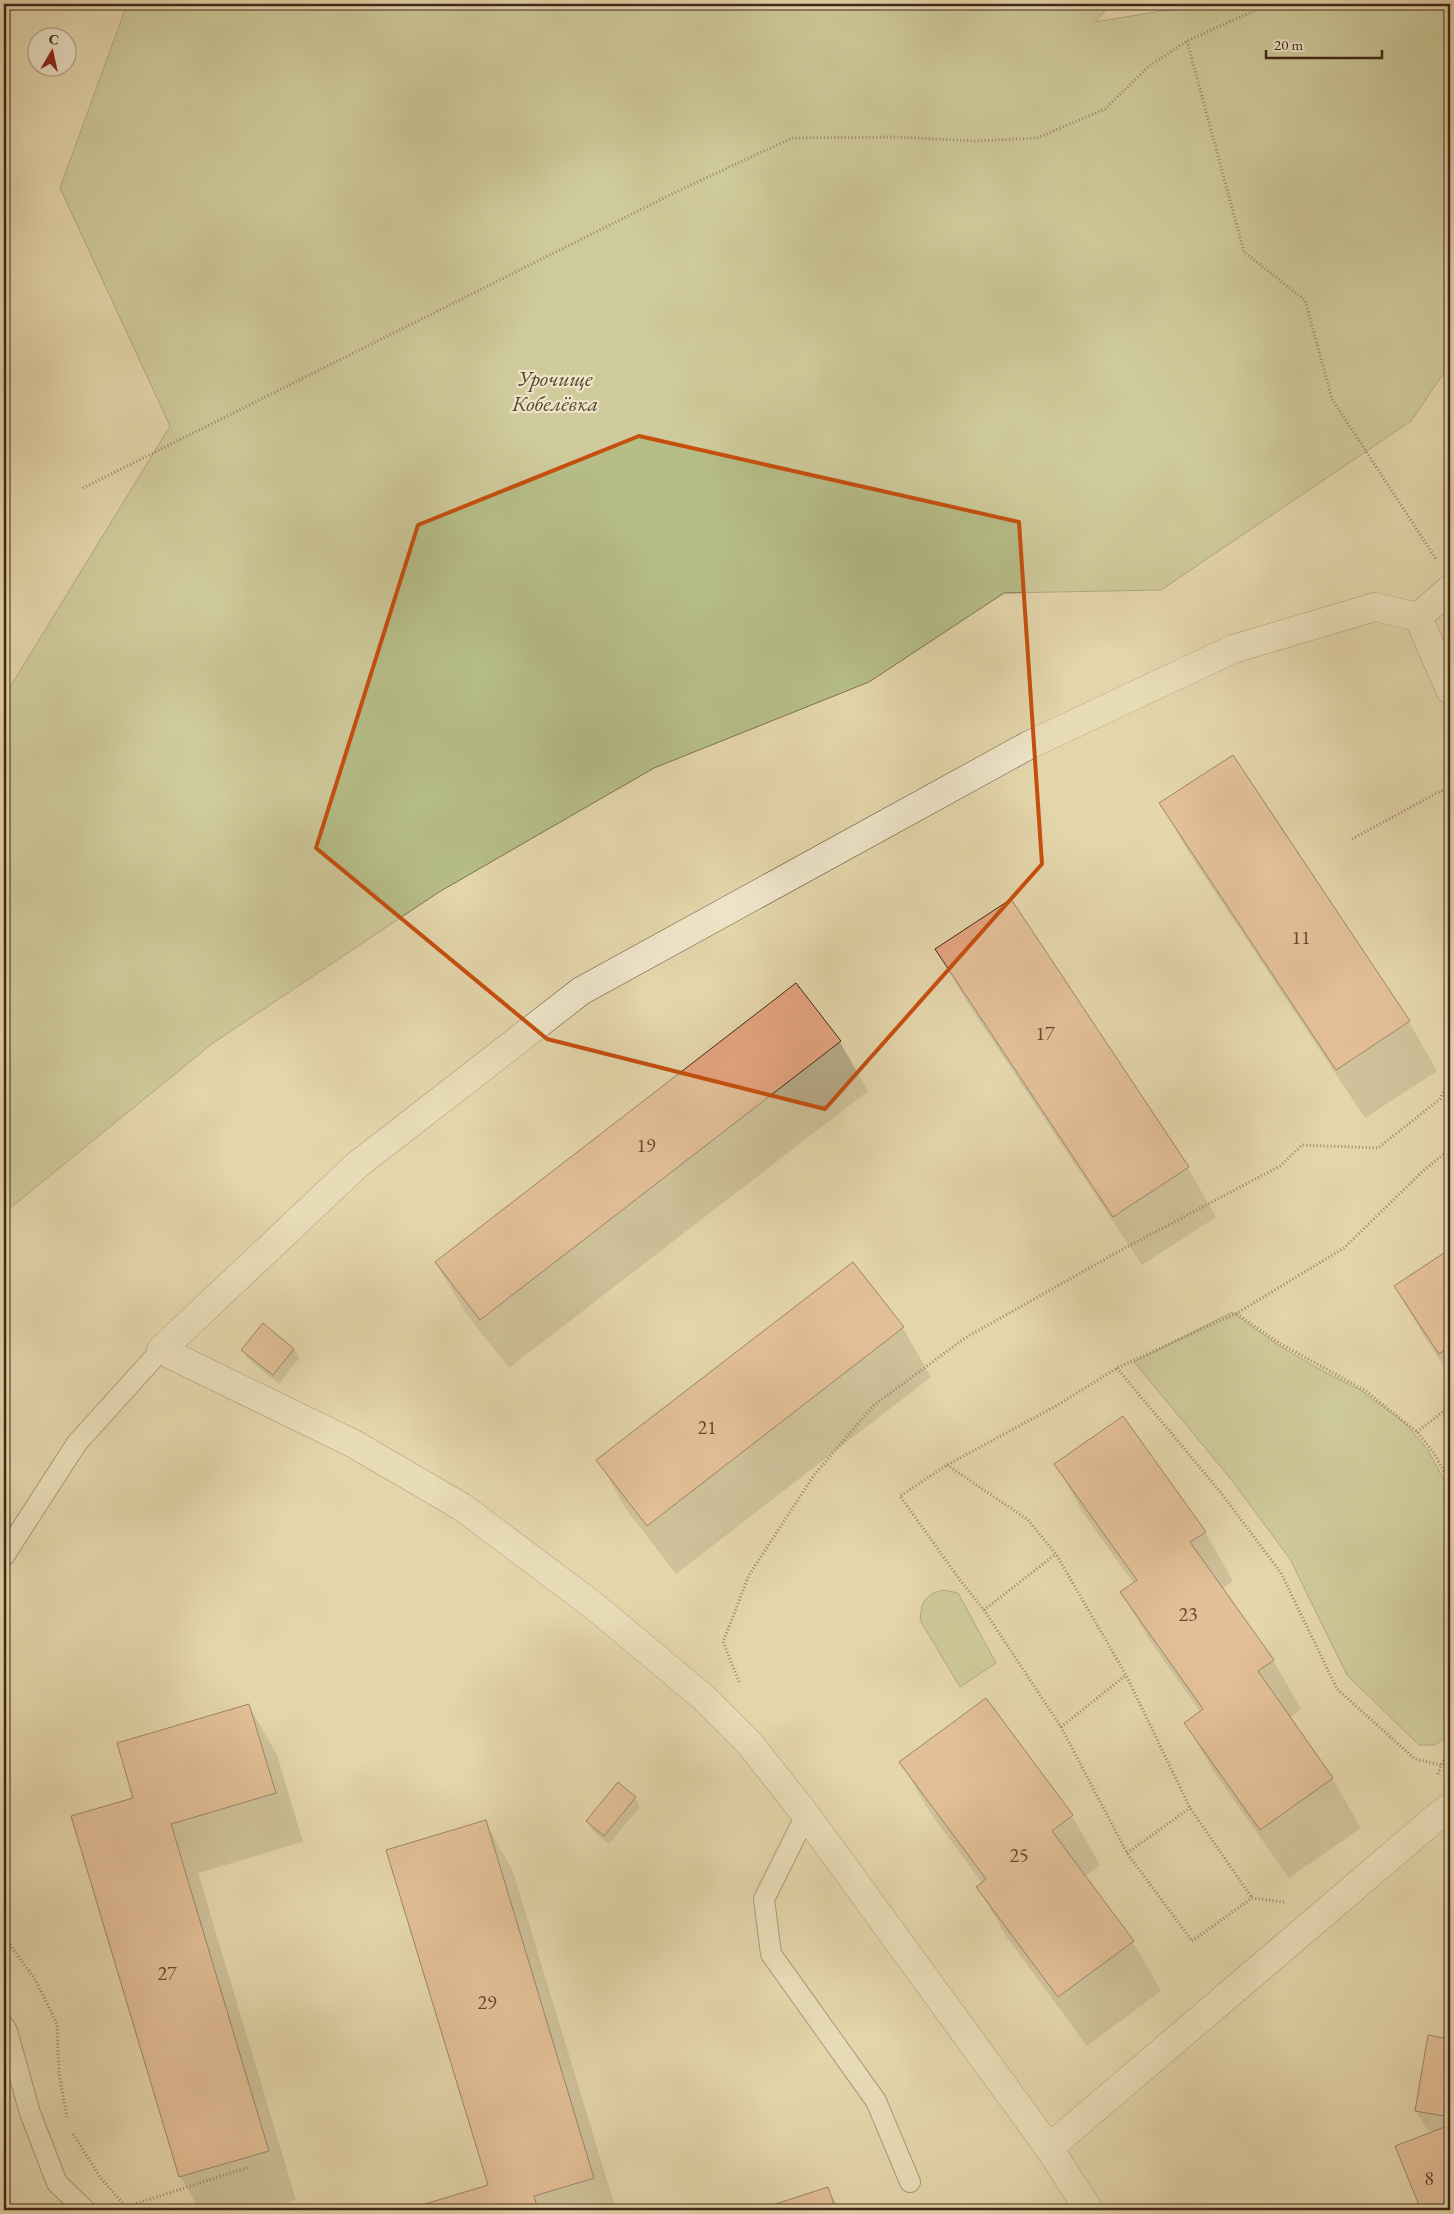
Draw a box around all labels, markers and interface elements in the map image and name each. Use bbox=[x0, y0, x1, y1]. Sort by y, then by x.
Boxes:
north arrow bbox=[28, 28, 78, 78]
scale bar bbox=[1266, 28, 1383, 60]
text: С bbox=[48, 29, 60, 49]
text: 20 m bbox=[1274, 35, 1303, 54]
park label: Урочище Кобелёвка bbox=[511, 364, 598, 418]
house number: 11 bbox=[1291, 924, 1311, 950]
house number: 17 bbox=[1035, 1020, 1055, 1046]
house number: 19 bbox=[636, 1132, 656, 1158]
house number: 21 bbox=[697, 1414, 717, 1440]
house number: 23 bbox=[1178, 1601, 1198, 1627]
house number: 25 bbox=[1009, 1842, 1029, 1868]
house number: 27 bbox=[157, 1960, 177, 1986]
house number: 29 bbox=[477, 1989, 497, 2015]
house number: 8 bbox=[1424, 2165, 1434, 2191]

